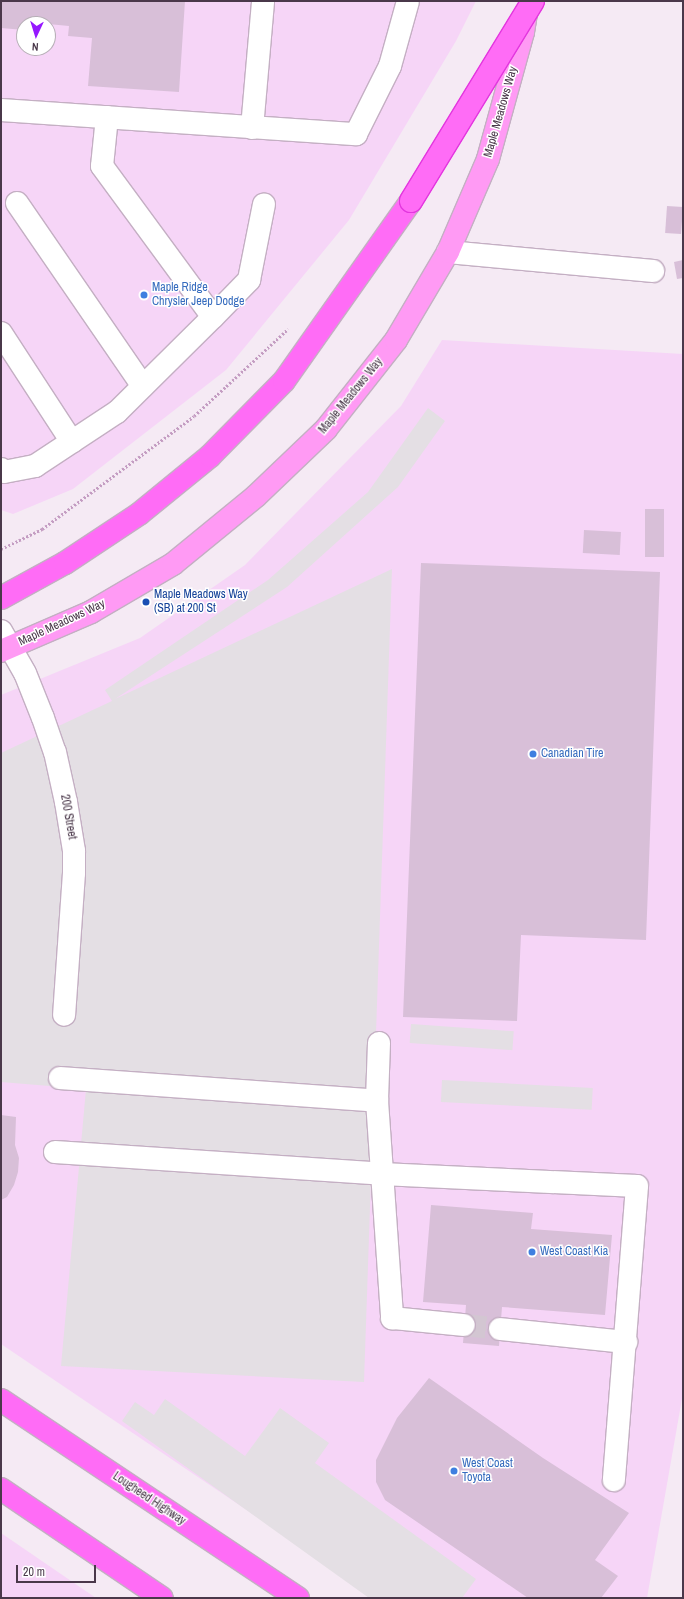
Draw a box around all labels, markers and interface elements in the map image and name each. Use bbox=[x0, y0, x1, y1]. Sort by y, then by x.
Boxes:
north arrow bbox=[16, 16, 56, 56]
text: N bbox=[32, 40, 39, 54]
street label: Maple Meadows Way bbox=[481, 65, 521, 159]
place label: Maple Ridge Chrysler Jeep Dodge bbox=[152, 281, 244, 309]
marker: Maple Ridge Chrysler Jeep Dodge bbox=[139, 290, 149, 300]
street label: Maple Meadows Way bbox=[316, 355, 386, 437]
place label: Maple Meadows Way (SB) at 200 St bbox=[154, 588, 248, 616]
street label: Maple Meadows Way bbox=[16, 597, 108, 649]
marker: Maple Meadows Way (SB) at 200 St bbox=[141, 597, 151, 607]
place label: Canadian Tire bbox=[541, 747, 604, 761]
marker: Canadian Tire bbox=[528, 749, 538, 759]
street label: 200 Street bbox=[57, 793, 79, 841]
place label: West Coast Kia bbox=[540, 1245, 608, 1259]
marker: West Coast Kia bbox=[527, 1247, 537, 1257]
place label: West Coast Toyota bbox=[462, 1457, 513, 1485]
marker: West Coast Toyota bbox=[449, 1466, 459, 1476]
street label: Lougheed Highway bbox=[110, 1469, 188, 1529]
scale bar bbox=[18, 1557, 98, 1583]
text: 20 m bbox=[23, 1564, 45, 1580]

